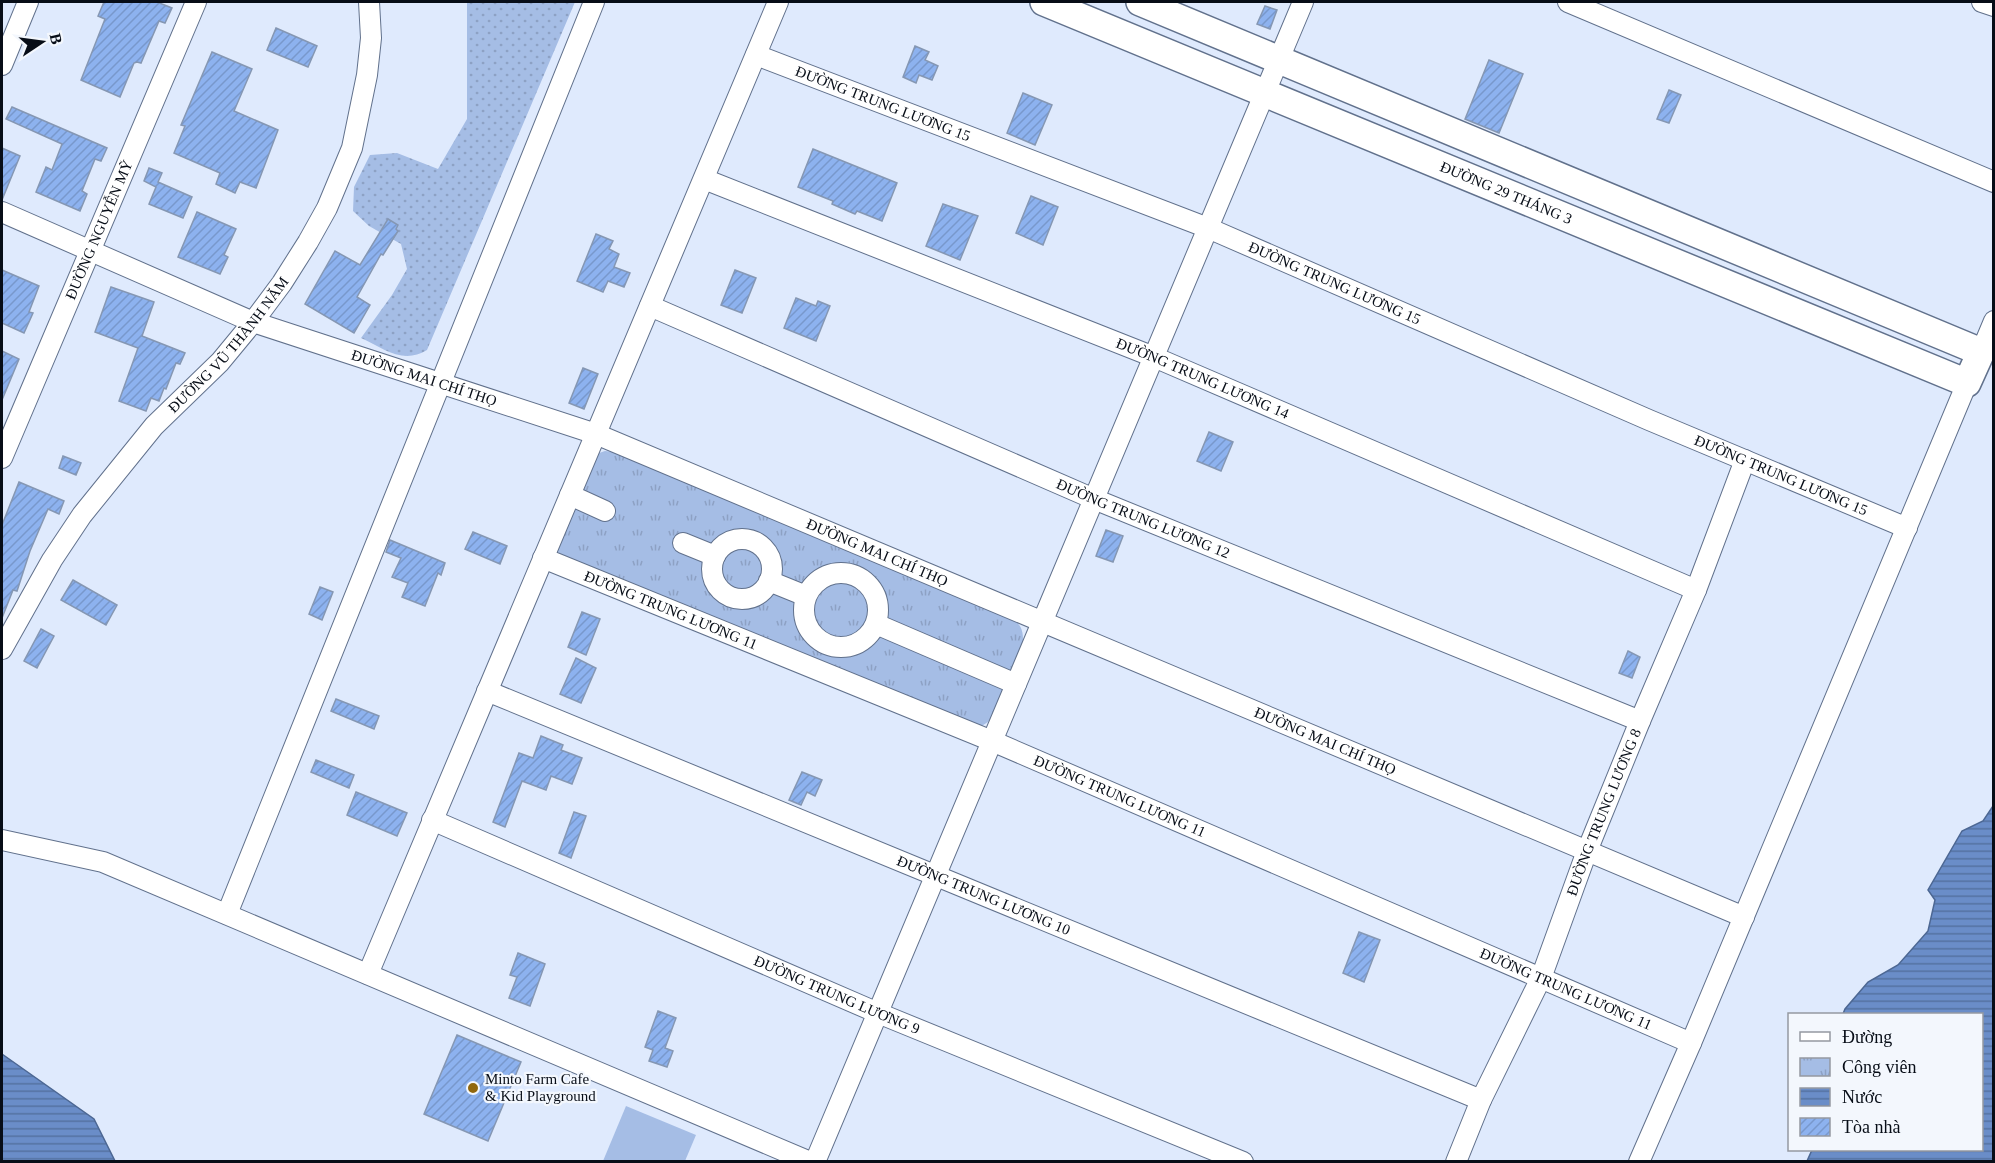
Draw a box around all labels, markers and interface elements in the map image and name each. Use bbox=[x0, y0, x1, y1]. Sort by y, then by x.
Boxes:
north arrow bbox=[12, 12, 72, 72]
text: B bbox=[47, 32, 66, 46]
street label: ĐƯỜNG TRUNG LƯƠNG 15 bbox=[793, 63, 973, 144]
street label: ĐƯỜNG NGUYỄN MỸ bbox=[62, 157, 136, 302]
street label: ĐƯỜNG 29 THÁNG 3 bbox=[1438, 158, 1574, 227]
street label: ĐƯỜNG TRUNG LƯƠNG 15 bbox=[1246, 239, 1423, 328]
street label: ĐƯỜNG VŨ THÀNH NĂM bbox=[165, 274, 292, 416]
street label: ĐƯỜNG TRUNG LƯƠNG 14 bbox=[1114, 335, 1292, 422]
street label: ĐƯỜNG MAI CHÍ THỌ bbox=[349, 347, 499, 409]
street label: ĐƯỜNG TRUNG LƯƠNG 15 bbox=[1692, 432, 1870, 519]
street label: ĐƯỜNG TRUNG LƯƠNG 12 bbox=[1054, 476, 1232, 561]
street label: ĐƯỜNG MAI CHÍ THỌ bbox=[804, 516, 951, 589]
street label: ĐƯỜNG TRUNG LƯƠNG 11 bbox=[582, 568, 760, 653]
street label: ĐƯỜNG MAI CHÍ THỌ bbox=[1252, 704, 1398, 778]
street label: ĐƯỜNG TRUNG LƯƠNG 8 bbox=[1563, 726, 1644, 898]
street label: ĐƯỜNG TRUNG LƯƠNG 11 bbox=[1031, 752, 1208, 840]
street label: ĐƯỜNG TRUNG LƯƠNG 10 bbox=[895, 853, 1073, 938]
street label: ĐƯỜNG TRUNG LƯƠNG 11 bbox=[1478, 945, 1654, 1033]
street label: ĐƯỜNG TRUNG LƯƠNG 9 bbox=[752, 952, 922, 1037]
legend bbox=[1788, 1013, 1983, 1151]
text: Đường bbox=[1842, 1027, 1892, 1047]
text: Công viên bbox=[1842, 1057, 1917, 1077]
place label: Minto Farm Cafe & Kid Playground bbox=[485, 1071, 596, 1104]
marker: Minto Farm Cafe & Kid Playground bbox=[466, 1081, 480, 1095]
text: Nước bbox=[1842, 1087, 1882, 1107]
text: Tòa nhà bbox=[1842, 1117, 1900, 1137]

